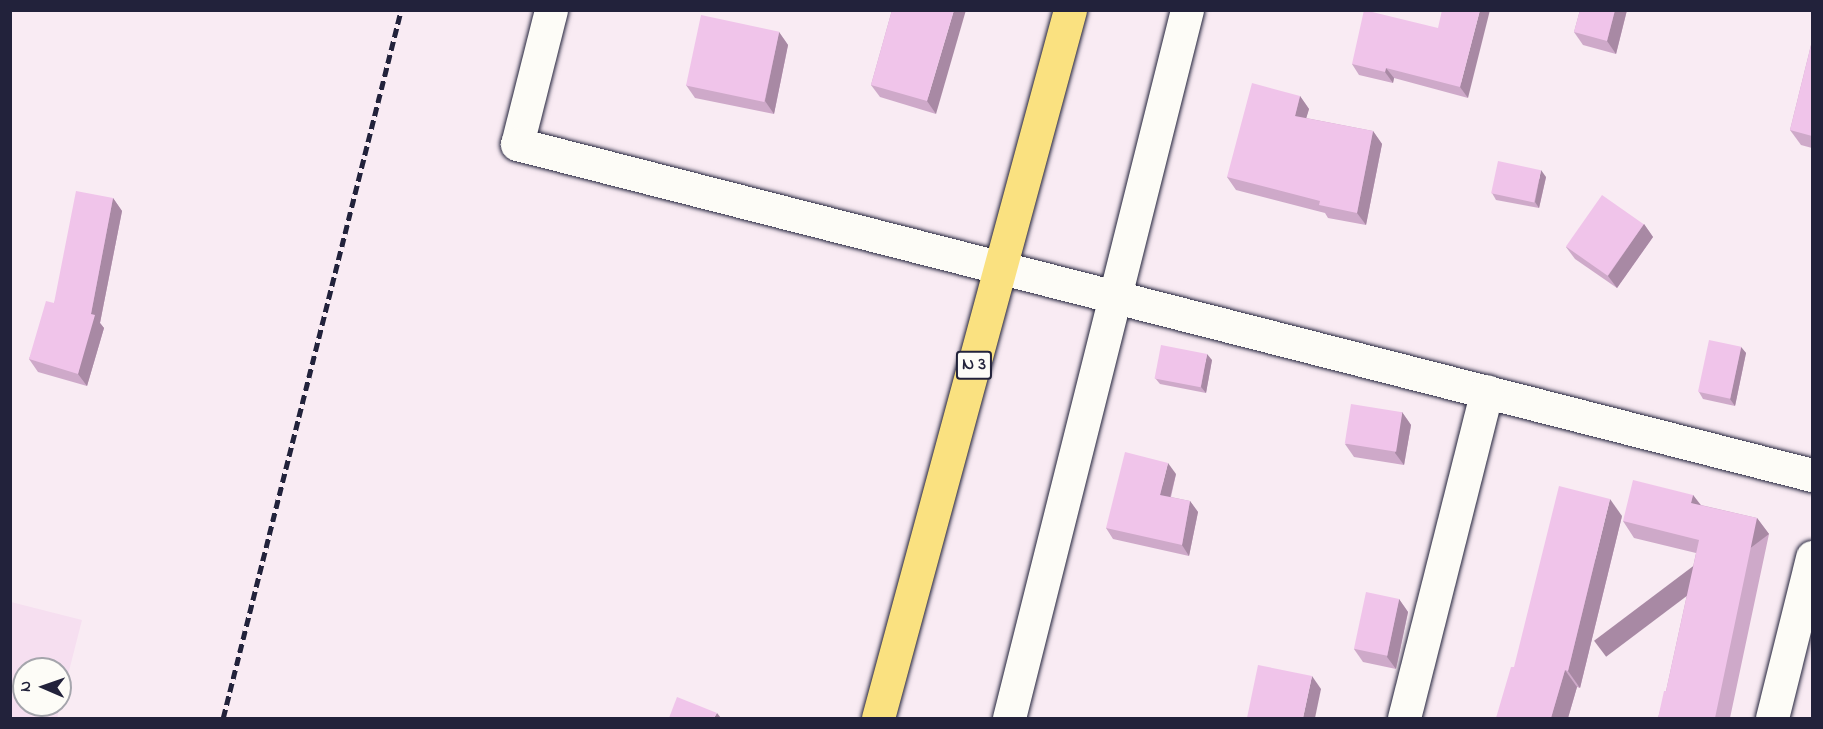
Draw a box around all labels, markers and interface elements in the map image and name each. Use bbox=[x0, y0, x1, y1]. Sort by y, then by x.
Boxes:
road number: N 3 bbox=[954, 350, 994, 380]
north arrow bbox=[12, 657, 72, 717]
text: N bbox=[14, 681, 38, 692]

